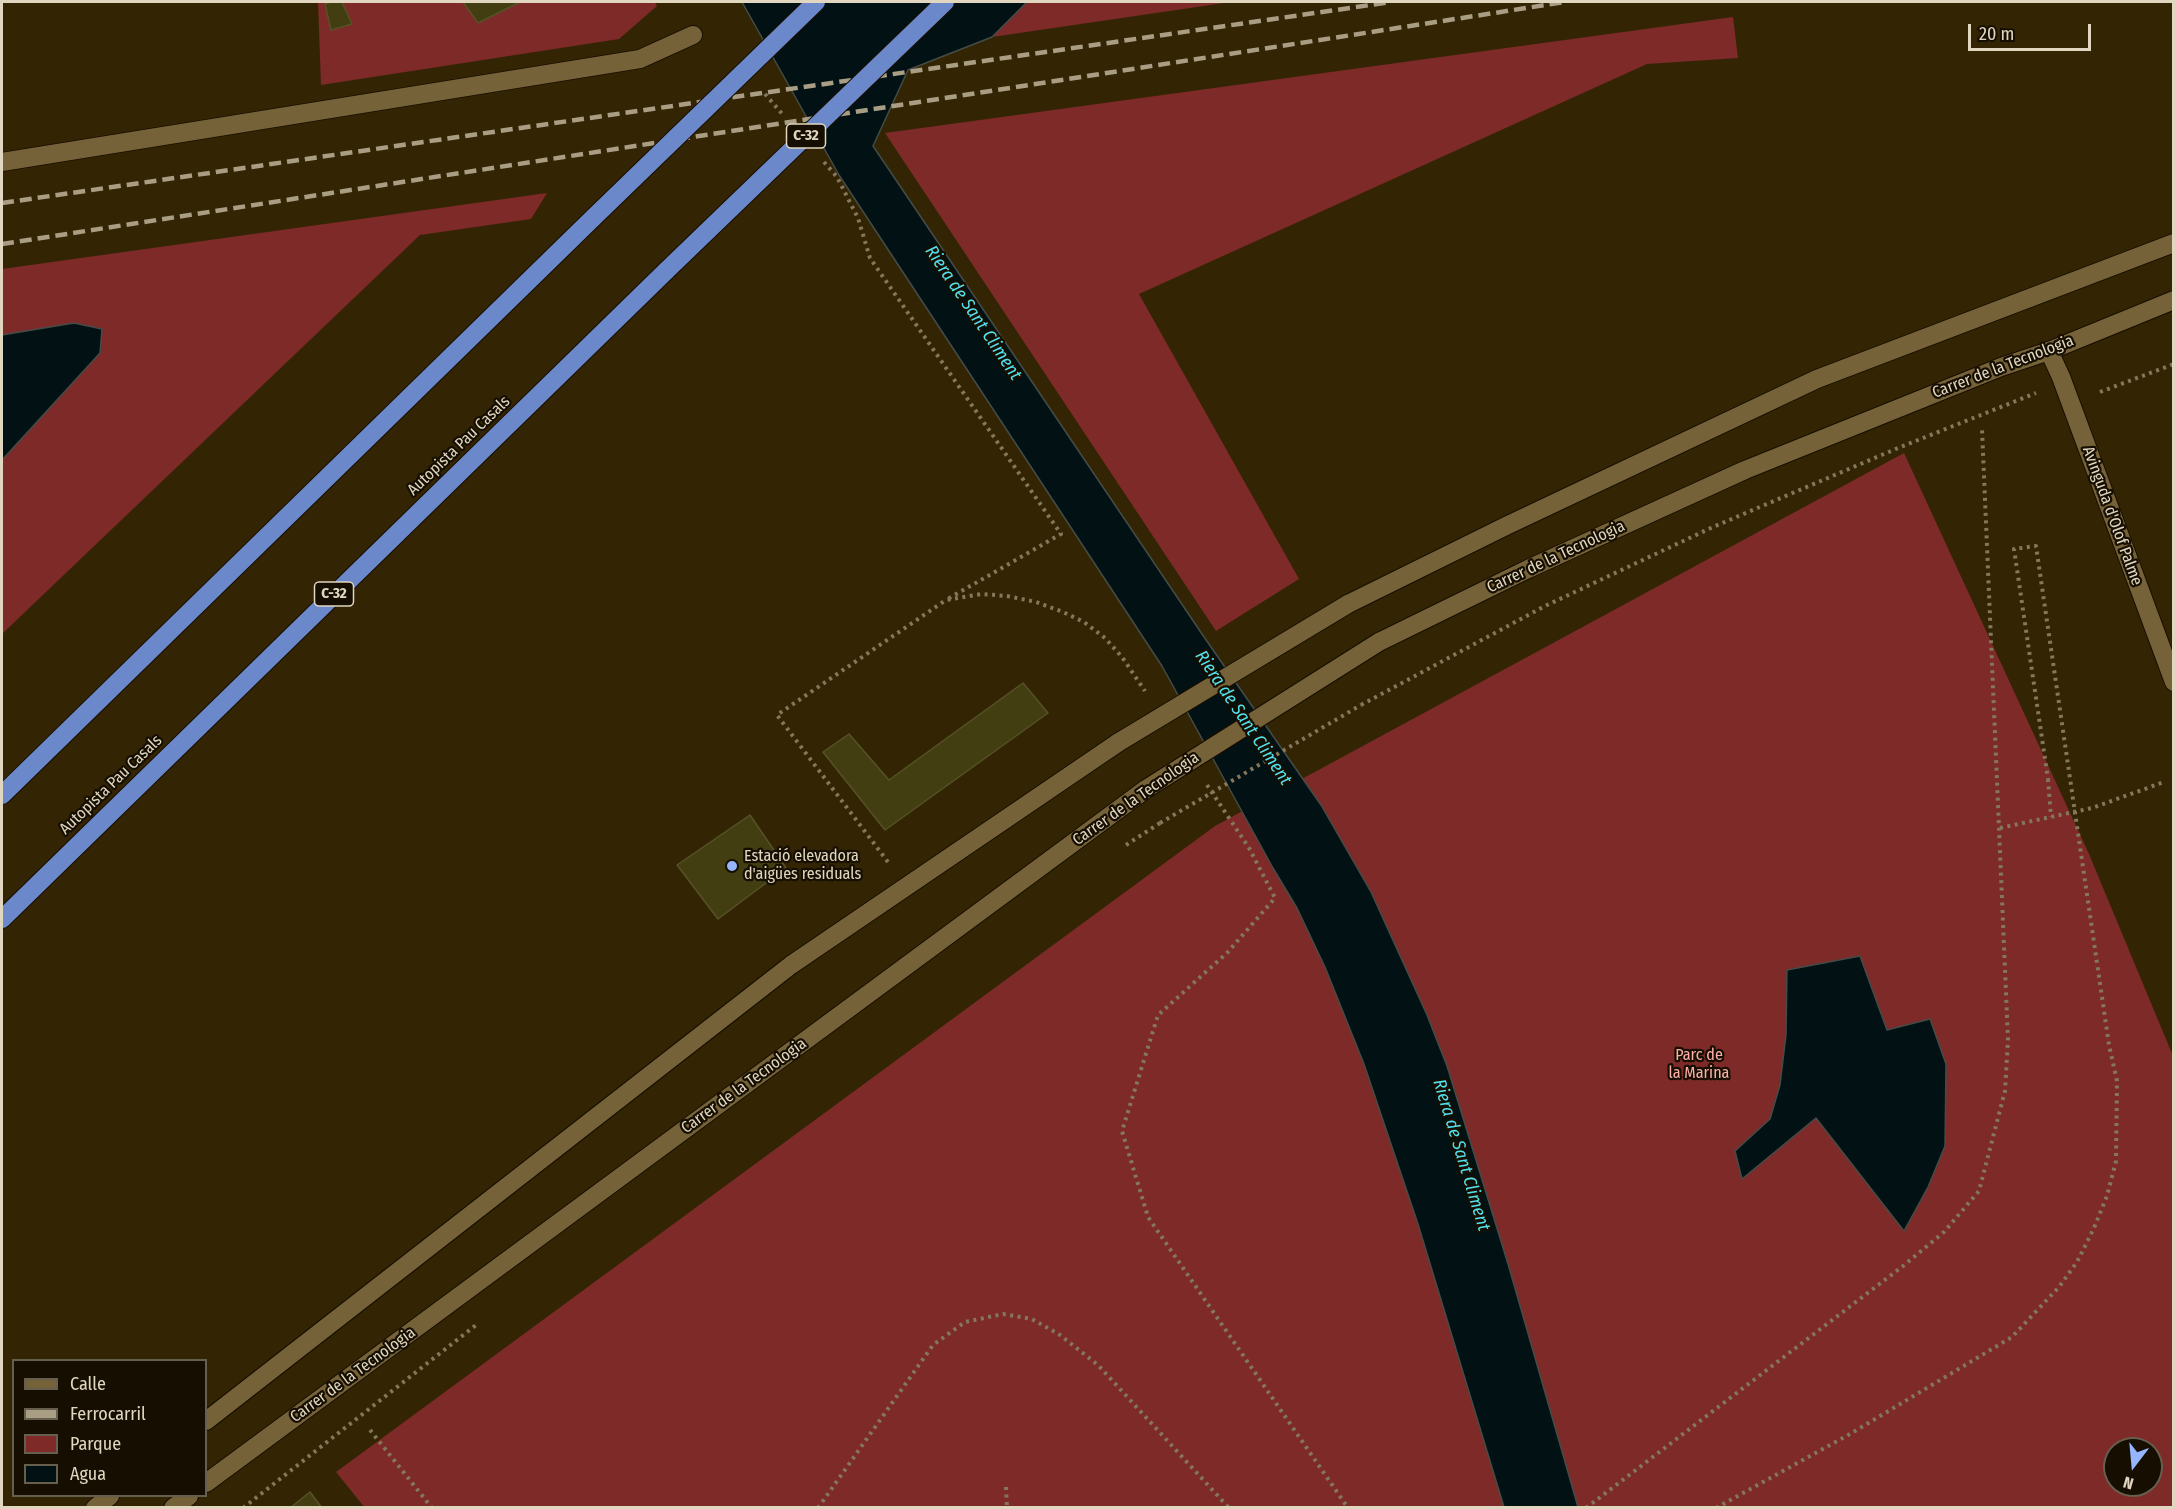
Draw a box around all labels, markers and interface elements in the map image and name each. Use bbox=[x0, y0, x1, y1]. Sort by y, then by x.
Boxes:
scale bar bbox=[1971, 12, 2094, 50]
text: 20 m bbox=[1979, 23, 2014, 45]
road number: C-32 bbox=[786, 124, 826, 148]
water label: Riera de Sant Climent bbox=[920, 242, 1026, 384]
street label: Carrer de la Tecnologia bbox=[1930, 331, 2076, 403]
street label: Autopista Pau Casals bbox=[404, 392, 514, 500]
street label: Avinguda d'Olof Palme bbox=[2078, 444, 2146, 588]
street label: Carrer de la Tecnologia bbox=[1484, 517, 1628, 597]
road number: C-32 bbox=[314, 582, 354, 606]
water label: Riera de Sant Climent bbox=[1190, 647, 1296, 789]
street label: Autopista Pau Casals bbox=[56, 731, 166, 839]
street label: Carrer de la Tecnologia bbox=[1069, 748, 1203, 850]
place label: Estació elevadora d'aigües residuals bbox=[744, 847, 861, 885]
marker: Estació elevadora d'aigües residuals bbox=[725, 859, 739, 873]
street label: Carrer de la Tecnologia bbox=[678, 1034, 810, 1138]
park label: Parc de la Marina bbox=[1669, 1046, 1729, 1084]
water label: Riera de Sant Climent bbox=[1428, 1077, 1494, 1233]
street label: Carrer de la Tecnologia bbox=[287, 1323, 419, 1427]
legend bbox=[12, 1359, 207, 1497]
text: Calle bbox=[70, 1373, 106, 1395]
text: Ferrocarril bbox=[70, 1403, 146, 1425]
text: Parque bbox=[70, 1433, 121, 1455]
north arrow bbox=[2103, 1437, 2163, 1497]
text: Agua bbox=[70, 1463, 106, 1485]
text: N bbox=[2121, 1472, 2136, 1493]

